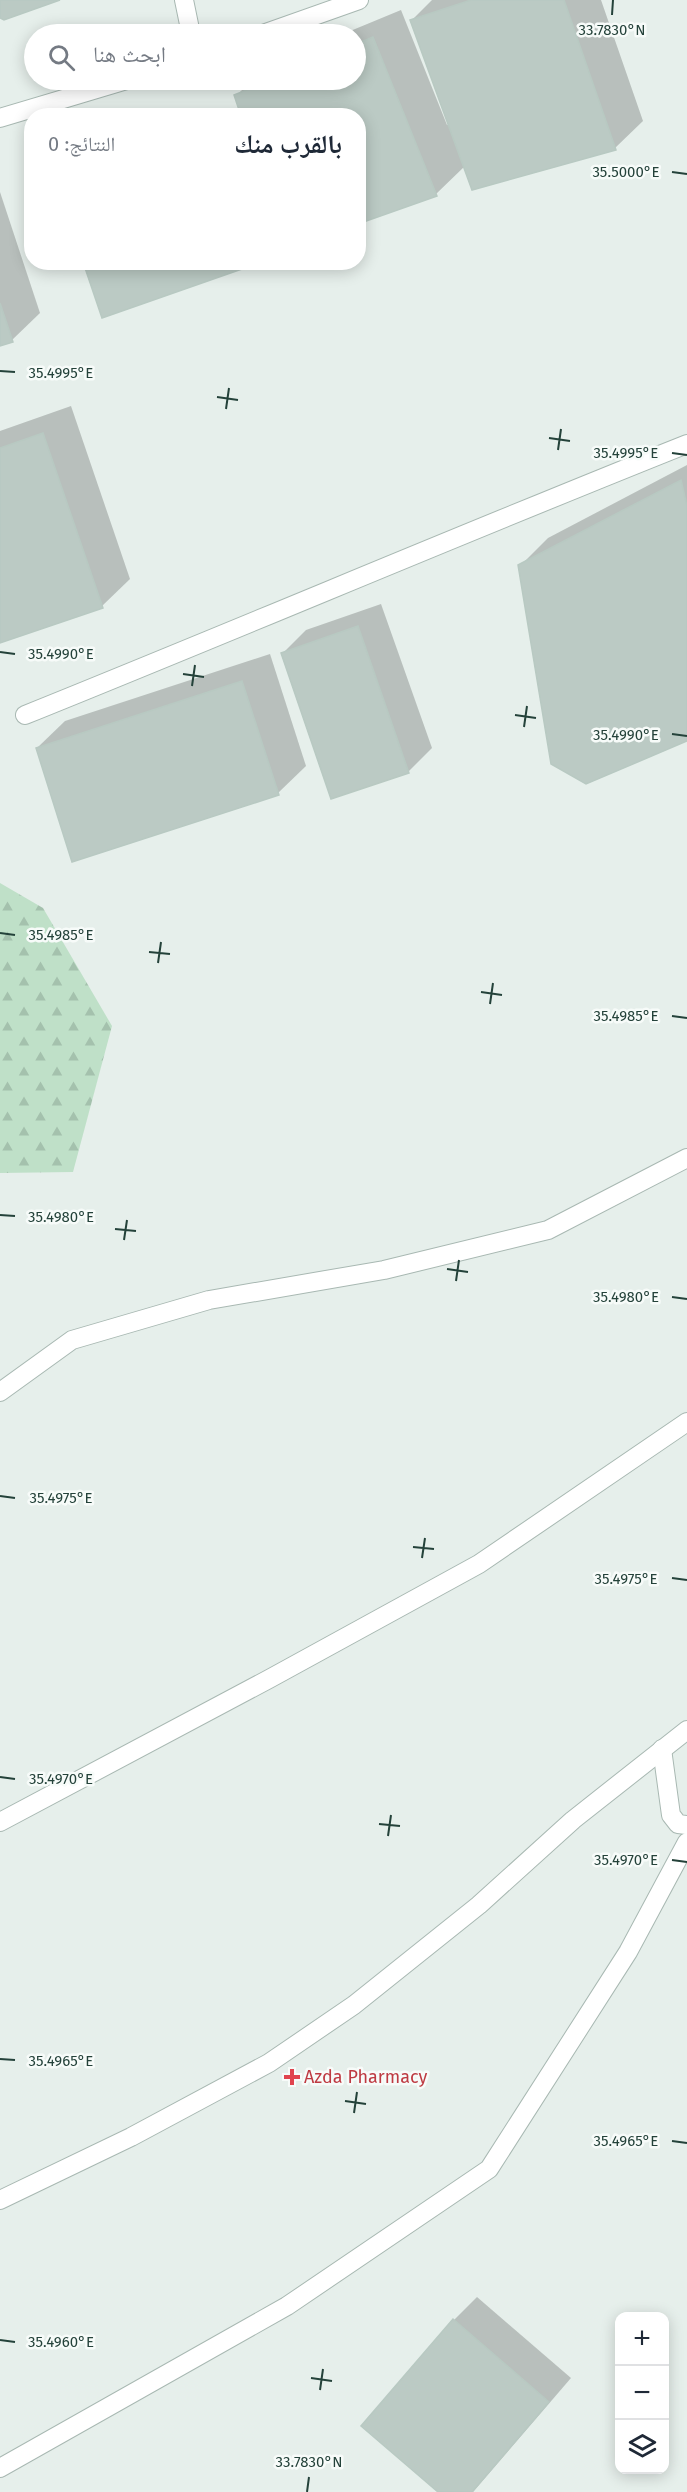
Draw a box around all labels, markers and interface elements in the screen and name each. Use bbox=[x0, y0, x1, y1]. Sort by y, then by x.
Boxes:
text: 33.7830°N bbox=[578, 21, 646, 39]
search box bbox=[24, 24, 366, 90]
icon: search bbox=[45, 41, 78, 74]
text: ابحث هنا bbox=[93, 41, 166, 68]
text: بالقرب منك bbox=[234, 129, 342, 160]
text: النتائج: 0 bbox=[48, 132, 115, 156]
text: 35.5000°E bbox=[592, 163, 660, 181]
text: 35.4995°E bbox=[29, 364, 93, 382]
text: 35.4995°E bbox=[594, 444, 658, 462]
text: 35.4990°E bbox=[28, 645, 94, 663]
text: 35.4990°E bbox=[593, 726, 659, 744]
text: 35.4985°E bbox=[28, 926, 94, 944]
text: 35.4985°E bbox=[593, 1007, 659, 1025]
text: 35.4980°E bbox=[28, 1208, 94, 1226]
text: 35.4980°E bbox=[593, 1288, 659, 1306]
text: 35.4975°E bbox=[29, 1489, 93, 1507]
text: 35.4975°E bbox=[594, 1570, 658, 1588]
text: 35.4970°E bbox=[29, 1770, 93, 1788]
text: 35.4970°E bbox=[594, 1851, 658, 1869]
text: 35.4965°E bbox=[29, 2052, 93, 2070]
place label: Azda Pharmacy bbox=[304, 2066, 428, 2088]
marker: Azda Pharmacy bbox=[285, 2070, 299, 2084]
text: 35.4965°E bbox=[594, 2132, 658, 2150]
map controls bbox=[615, 2312, 669, 2474]
button: + bbox=[615, 2312, 669, 2366]
text: 35.4960°E bbox=[28, 2333, 94, 2351]
button: − bbox=[615, 2366, 669, 2420]
button: layers bbox=[615, 2420, 669, 2474]
text: 33.7830°N bbox=[275, 2453, 343, 2471]

